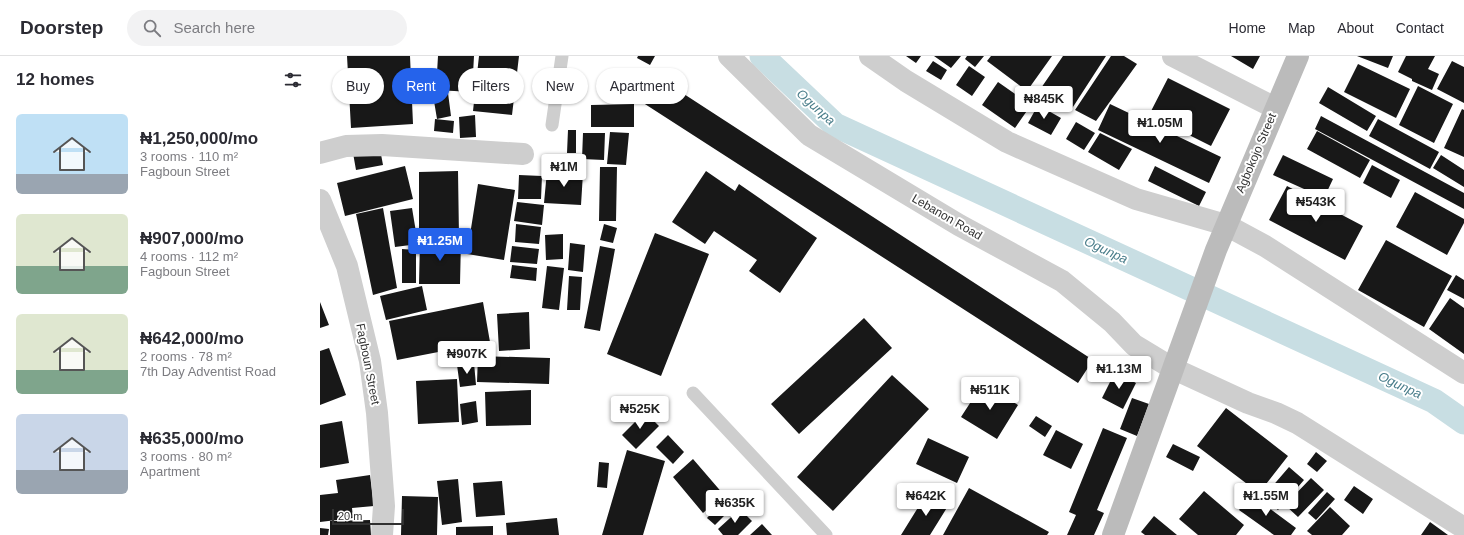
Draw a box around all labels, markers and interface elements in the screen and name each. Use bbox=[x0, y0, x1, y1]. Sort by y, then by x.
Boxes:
search box bbox=[127, 10, 407, 46]
text: Doorstep bbox=[20, 17, 103, 38]
icon: search bbox=[141, 17, 163, 39]
text: Search here bbox=[173, 19, 255, 36]
text: Home bbox=[1229, 20, 1266, 36]
text: Map bbox=[1288, 20, 1315, 36]
text: About bbox=[1337, 20, 1374, 36]
text: Contact bbox=[1396, 20, 1444, 36]
chip: Buy bbox=[332, 68, 384, 104]
chip: Rent bbox=[392, 68, 450, 104]
chip: Filters bbox=[458, 68, 524, 104]
chip: New bbox=[532, 68, 588, 104]
chip: Apartment bbox=[596, 68, 688, 104]
icon: filters bbox=[282, 69, 304, 91]
text: 12 homes bbox=[16, 70, 94, 89]
water label: Ogunpa bbox=[794, 86, 838, 128]
pin: ₦845K bbox=[1016, 86, 1072, 120]
text: ₦845K bbox=[1024, 91, 1064, 106]
pin: ₦1.05M bbox=[1127, 110, 1193, 144]
street label: Agbokojo Street bbox=[1233, 110, 1279, 195]
text: ₦1.05M bbox=[1137, 115, 1183, 130]
text: ₦1,250,000/mo bbox=[140, 129, 258, 148]
icon: home bbox=[48, 130, 96, 178]
text: 3 rooms · 110 m² bbox=[140, 149, 238, 164]
pin: ₦1M bbox=[545, 154, 583, 188]
text: ₦1M bbox=[550, 159, 578, 174]
text: Fagboun Street bbox=[140, 164, 230, 179]
pin: ₦543K bbox=[1288, 189, 1344, 223]
street label: Lebanon Road bbox=[909, 191, 985, 243]
text: ₦543K bbox=[1296, 194, 1336, 209]
pin: ₦1.25M bbox=[407, 228, 473, 262]
text: ₦907,000/mo bbox=[140, 229, 244, 248]
icon: home bbox=[48, 230, 96, 278]
text: ₦1.25M bbox=[417, 233, 463, 248]
water label: Ogunpa bbox=[1082, 233, 1130, 267]
text: 4 rooms · 112 m² bbox=[140, 249, 238, 264]
text: Fagboun Street bbox=[140, 264, 230, 279]
street label: Fagboun Street bbox=[353, 322, 383, 407]
text: ₦642,000/mo bbox=[140, 329, 244, 348]
icon: home bbox=[48, 330, 96, 378]
pin: ₦907K bbox=[439, 341, 495, 375]
text: ₦907K bbox=[447, 346, 487, 361]
text: 2 rooms · 78 m² bbox=[140, 349, 232, 364]
pin: ₦1.13M bbox=[1086, 356, 1152, 390]
text: ₦1.13M bbox=[1096, 361, 1142, 376]
text: 7th Day Adventist Road bbox=[140, 364, 276, 379]
water label: Ogunpa bbox=[1376, 368, 1424, 402]
pin: ₦511K bbox=[962, 377, 1018, 411]
text: ₦511K bbox=[970, 382, 1010, 397]
pin: ₦525K bbox=[612, 396, 668, 430]
text: ₦525K bbox=[620, 401, 660, 416]
text: ₦635,000/mo bbox=[140, 429, 244, 448]
icon: home bbox=[48, 430, 96, 478]
text: 3 rooms · 80 m² bbox=[140, 449, 232, 464]
text: Apartment bbox=[140, 464, 200, 479]
pin: ₦642K bbox=[898, 483, 954, 517]
pin: ₦1.55M bbox=[1233, 483, 1299, 517]
text: ₦642K bbox=[906, 488, 946, 503]
text: ₦1.55M bbox=[1243, 488, 1289, 503]
pin: ₦635K bbox=[707, 490, 763, 524]
text: ₦635K bbox=[715, 495, 755, 510]
scale bar bbox=[332, 507, 404, 526]
text: 20 m bbox=[338, 510, 362, 522]

